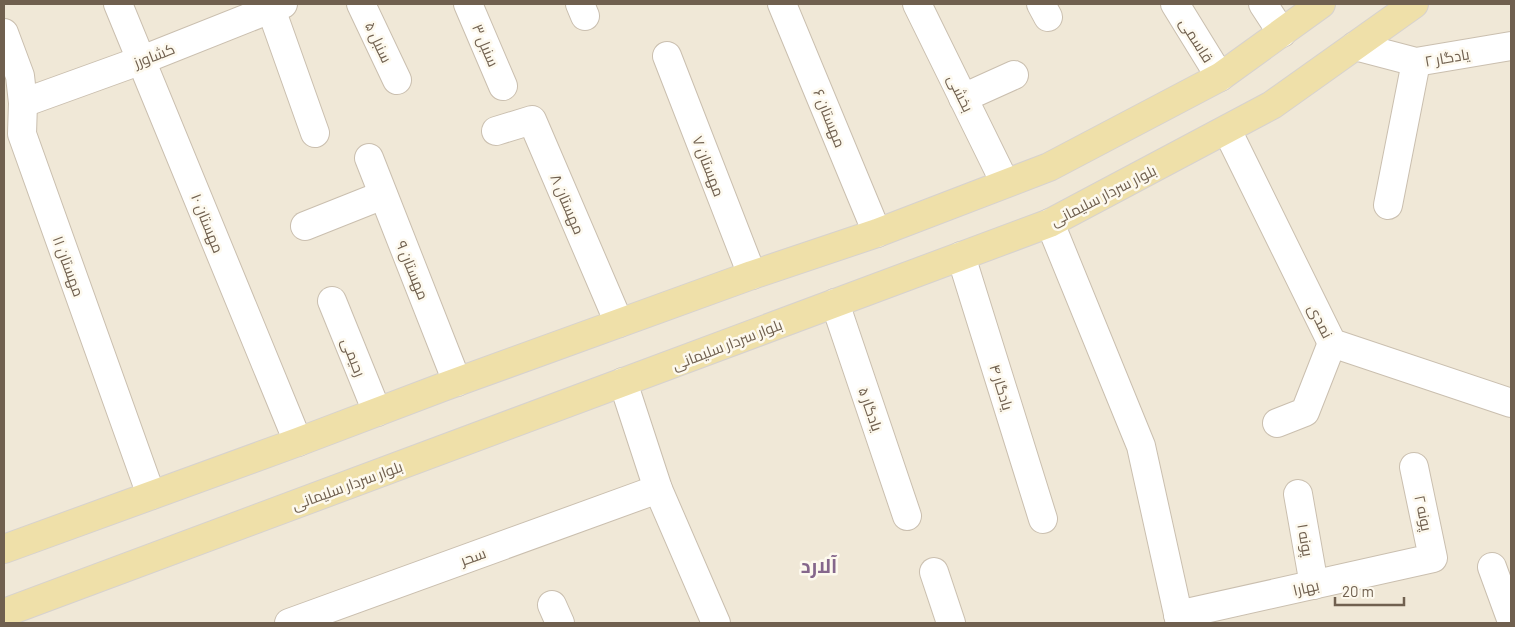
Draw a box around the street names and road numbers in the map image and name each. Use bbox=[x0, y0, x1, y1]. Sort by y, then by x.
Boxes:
street label: قاسمی bbox=[1175, 14, 1218, 67]
street label: سنبل ۵ bbox=[360, 19, 396, 66]
street label: سنبل ۳ bbox=[467, 21, 503, 70]
street label: کشاورز bbox=[130, 39, 178, 72]
street label: یادگار ۲ bbox=[1423, 44, 1471, 71]
street label: بخشی bbox=[943, 71, 978, 115]
street label: مهستان ۶ bbox=[808, 86, 850, 151]
street label: مهستان ۷ bbox=[687, 133, 729, 200]
street label: بلوار سردار سلیمانی bbox=[1047, 161, 1160, 231]
street label: مهستان ۸ bbox=[545, 171, 589, 238]
street label: مهستان ۱۰ bbox=[186, 191, 228, 256]
street label: مهستان ۱۱ bbox=[48, 233, 88, 300]
street label: مهستان ۹ bbox=[391, 238, 433, 303]
street label: نمدی bbox=[1303, 301, 1337, 342]
street label: بلوار سردار سلیمانی bbox=[669, 315, 785, 375]
street label: رحیمی bbox=[336, 335, 370, 380]
street label: یادگار ۴ bbox=[986, 362, 1017, 412]
street label: یادگار ۵ bbox=[854, 385, 887, 434]
street label: بلوار سردار سلیمانی bbox=[289, 457, 405, 515]
street label: پونه ۲ bbox=[1409, 493, 1437, 533]
street label: پونه ۱ bbox=[1292, 522, 1318, 558]
street label: سحر bbox=[457, 543, 489, 570]
street label: بهارا bbox=[1291, 575, 1321, 601]

